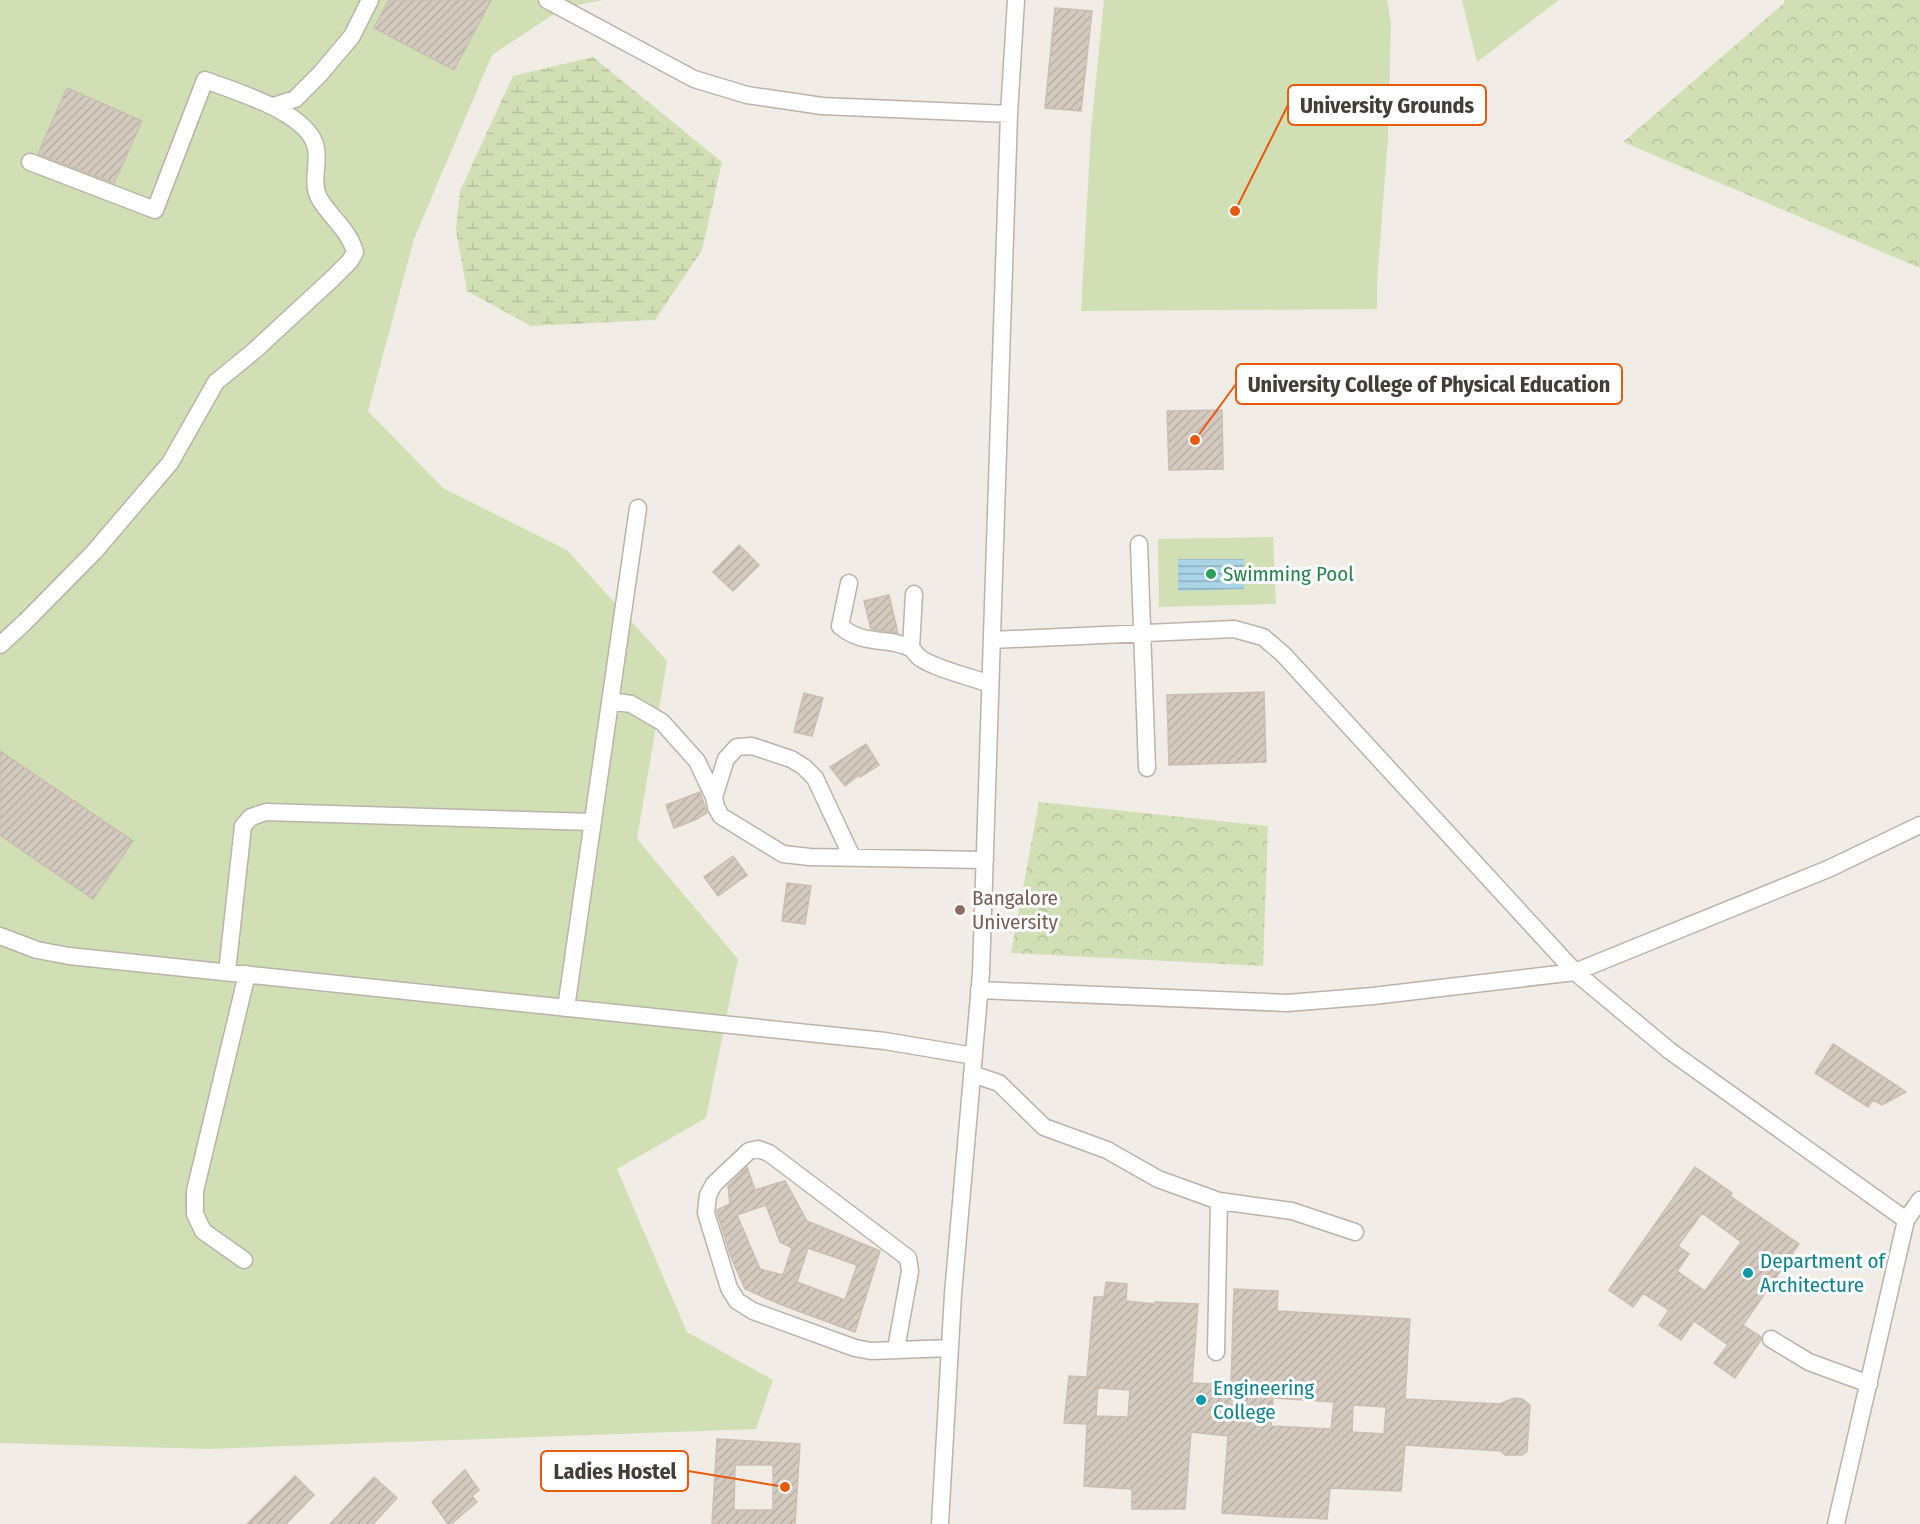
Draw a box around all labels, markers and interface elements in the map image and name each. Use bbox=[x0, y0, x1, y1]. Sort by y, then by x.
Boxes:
callout: University Grounds bbox=[1288, 85, 1486, 125]
text: University Grounds bbox=[1300, 92, 1474, 119]
callout: University College of Physical Education bbox=[1236, 364, 1622, 404]
text: University College of Physical Education bbox=[1248, 371, 1610, 398]
place label: Swimming Pool bbox=[1223, 561, 1354, 587]
marker: Swimming Pool bbox=[1204, 567, 1218, 581]
place label: Bangalore University bbox=[972, 885, 1058, 935]
marker: Bangalore University bbox=[953, 903, 967, 917]
place label: Department of Architecture bbox=[1760, 1248, 1886, 1298]
marker: Department of Architecture bbox=[1741, 1266, 1755, 1280]
place label: Engineering College bbox=[1213, 1375, 1314, 1425]
marker: Engineering College bbox=[1194, 1393, 1208, 1407]
callout: Ladies Hostel bbox=[541, 1451, 688, 1491]
text: Ladies Hostel bbox=[553, 1458, 678, 1485]

